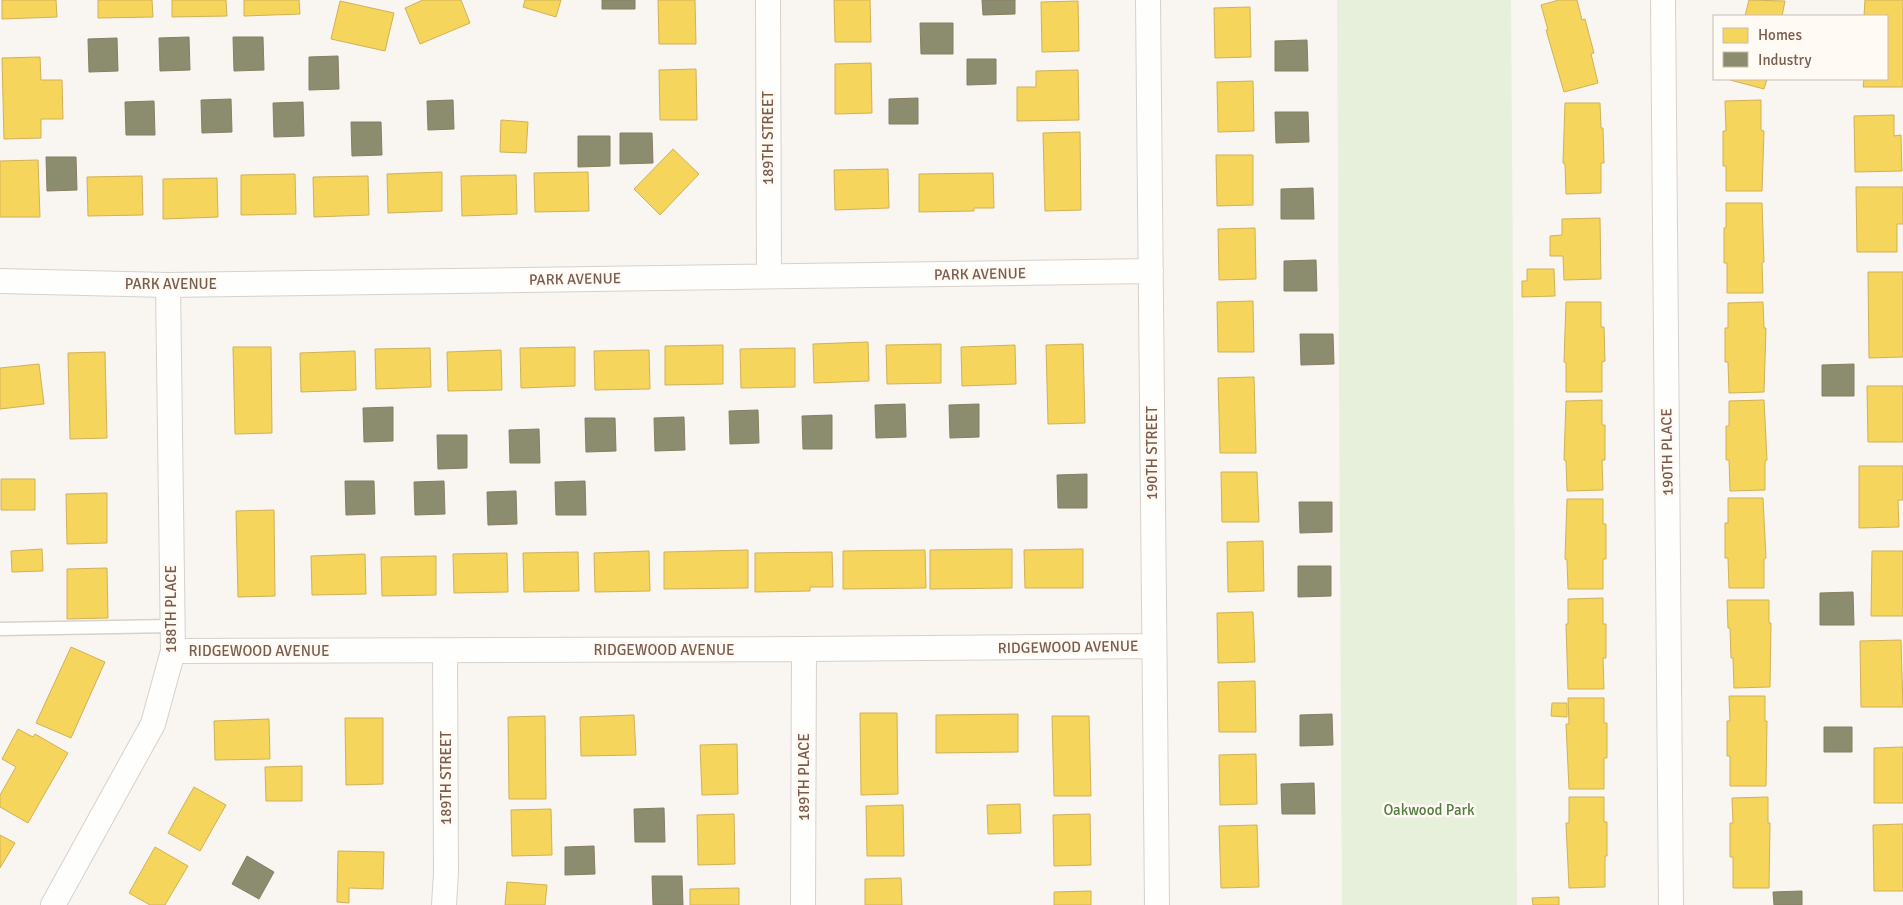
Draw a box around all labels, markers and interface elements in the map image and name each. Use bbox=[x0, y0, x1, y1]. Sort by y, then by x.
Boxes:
legend bbox=[1713, 15, 1888, 80]
text: Homes bbox=[1758, 26, 1802, 44]
text: Industry bbox=[1758, 51, 1811, 69]
street label: 189TH STREET bbox=[759, 90, 777, 185]
street label: PARK AVENUE bbox=[934, 264, 1026, 284]
street label: PARK AVENUE bbox=[529, 269, 621, 289]
street label: PARK AVENUE bbox=[125, 275, 217, 293]
street label: 190TH STREET bbox=[1143, 405, 1161, 500]
street label: 190TH PLACE bbox=[1657, 408, 1677, 496]
street label: 188TH PLACE bbox=[162, 565, 180, 653]
street label: RIDGEWOOD AVENUE bbox=[997, 637, 1139, 657]
street label: RIDGEWOOD AVENUE bbox=[594, 641, 734, 659]
street label: RIDGEWOOD AVENUE bbox=[189, 642, 329, 660]
street label: 189TH STREET bbox=[437, 730, 455, 825]
street label: 189TH PLACE bbox=[795, 733, 813, 821]
park label: Oakwood Park bbox=[1383, 801, 1475, 819]

